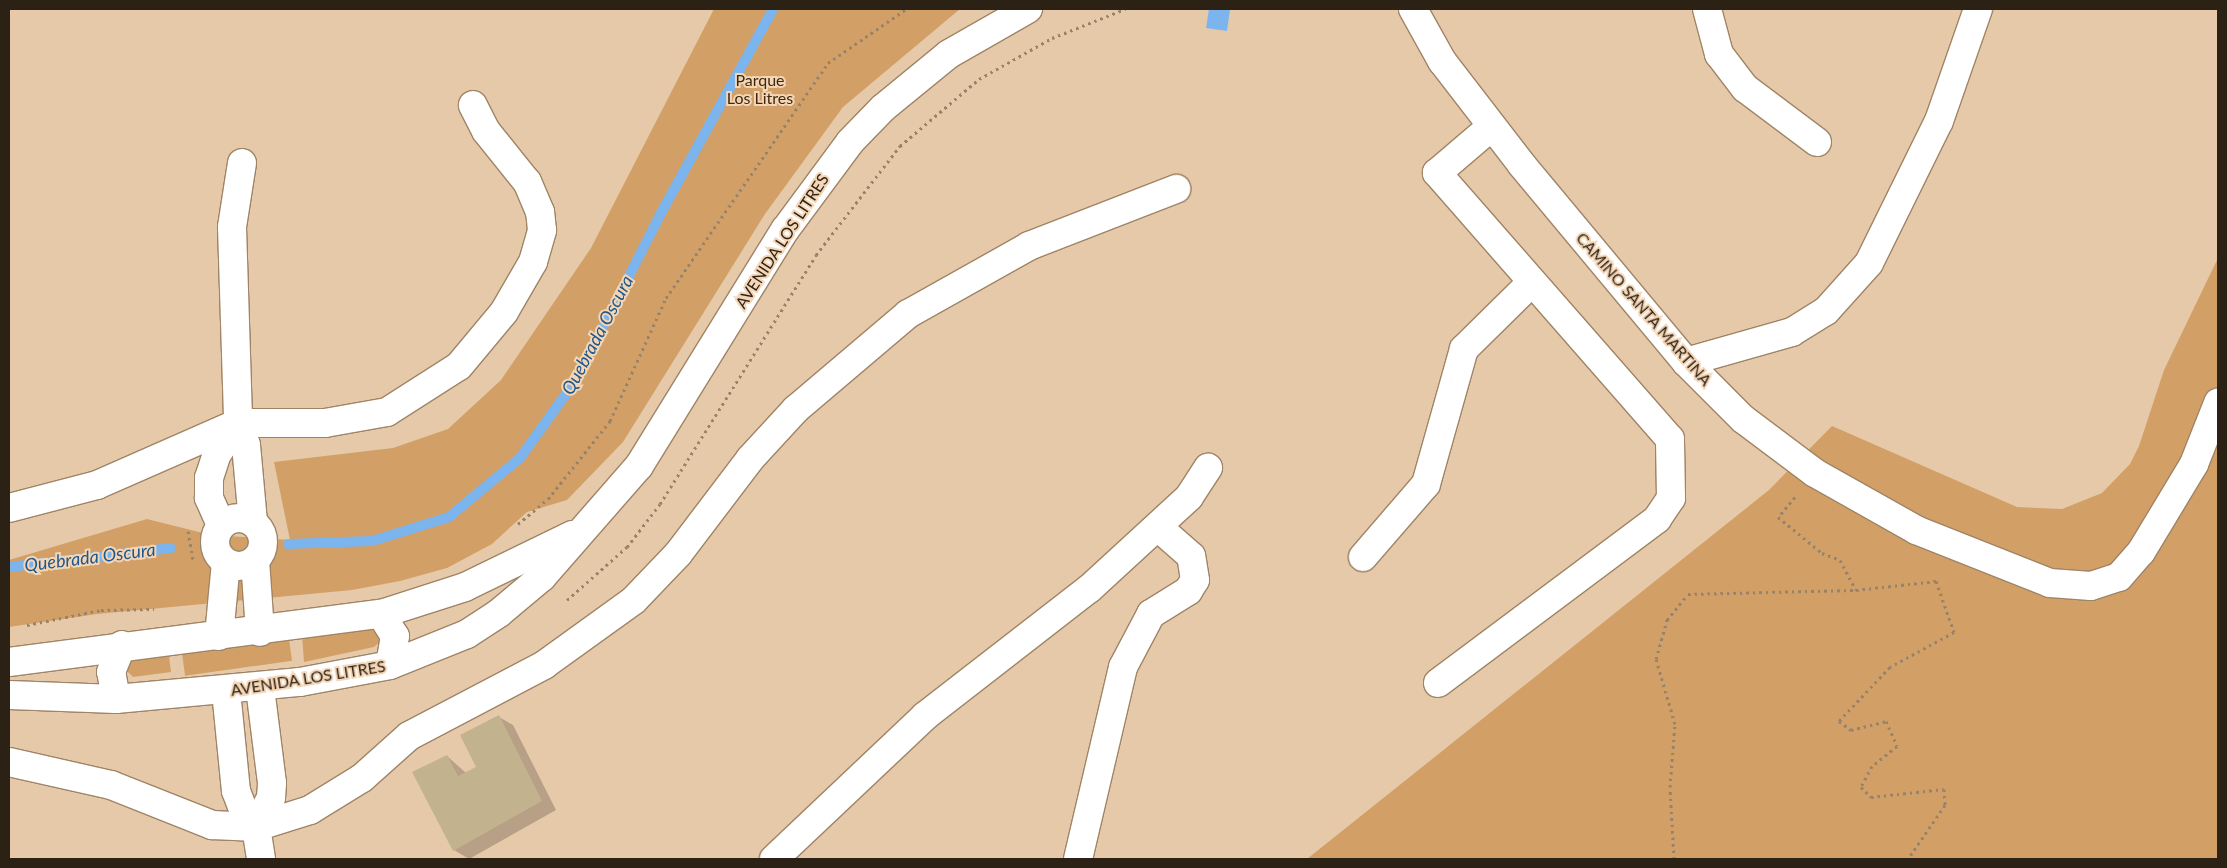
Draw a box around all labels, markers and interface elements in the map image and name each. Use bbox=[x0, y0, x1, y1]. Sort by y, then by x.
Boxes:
park label: Parque Los Litres bbox=[727, 70, 793, 108]
street label: AVENIDA LOS LITRES bbox=[731, 170, 833, 312]
street label: CAMINO SANTA MARTINA bbox=[1572, 228, 1716, 390]
water label: Quebrada Oscura bbox=[557, 272, 637, 398]
water label: Quebrada Oscura bbox=[23, 538, 157, 576]
street label: AVENIDA LOS LITRES bbox=[229, 656, 387, 700]

